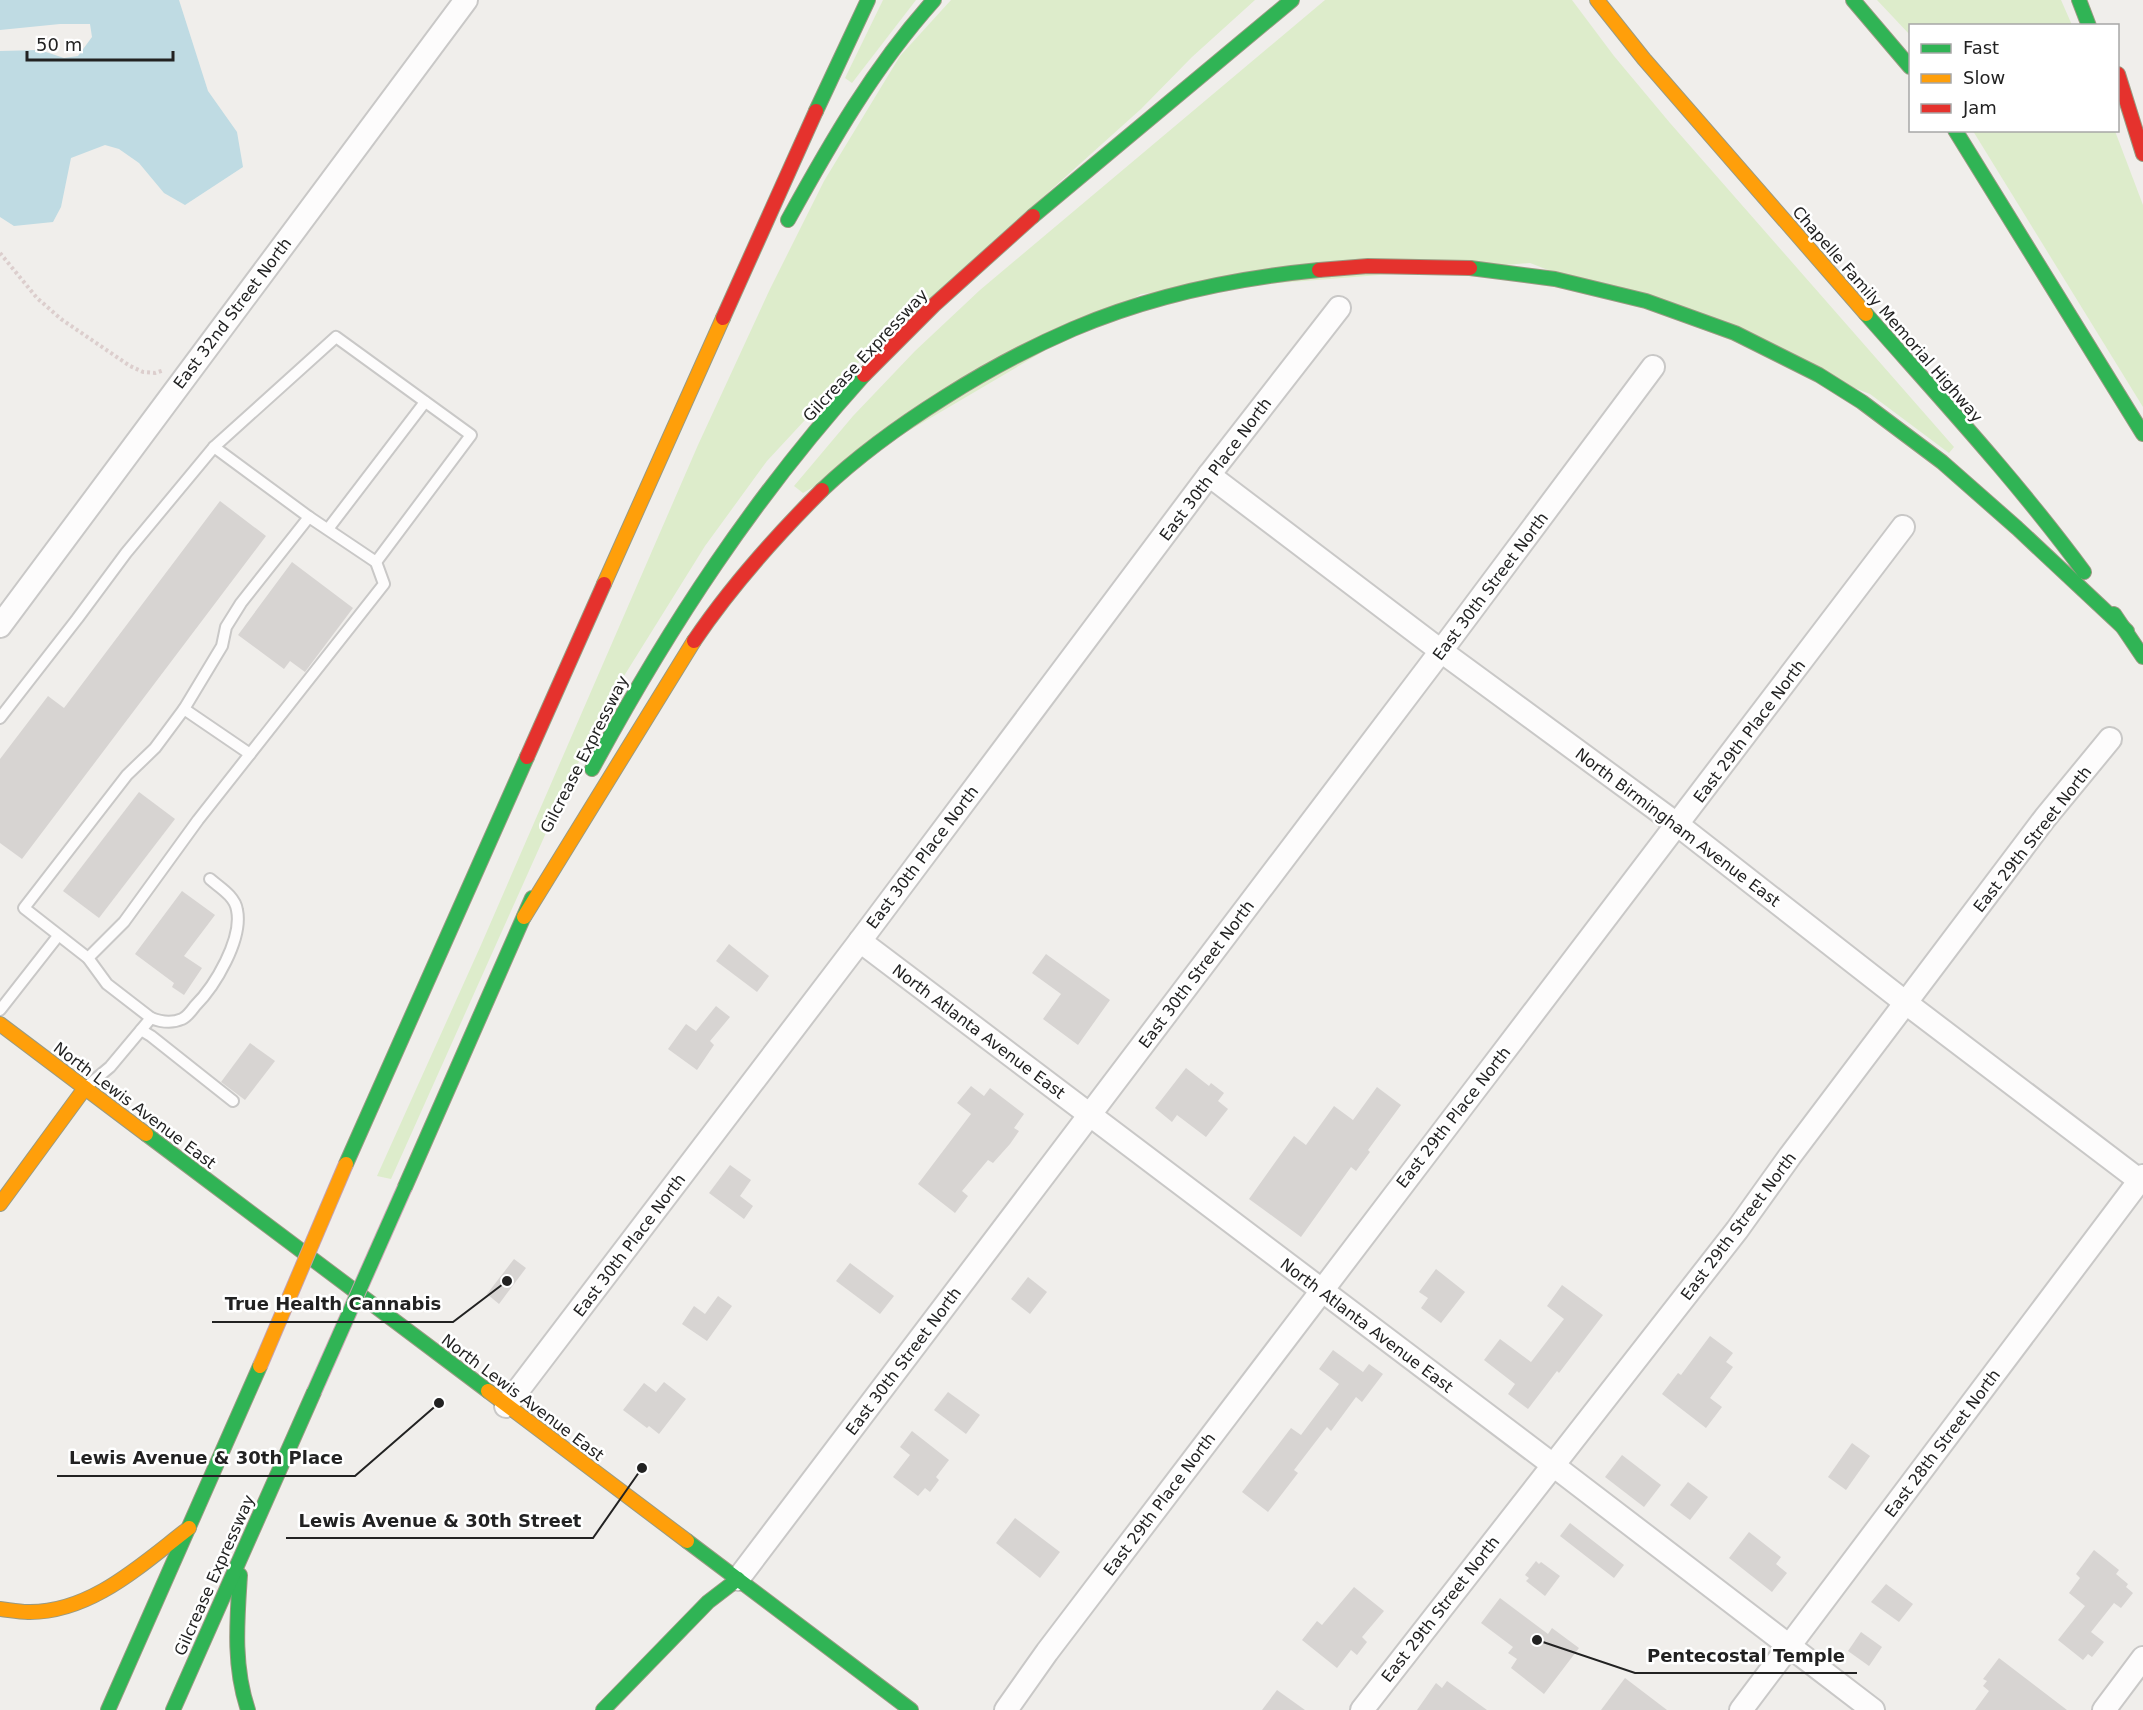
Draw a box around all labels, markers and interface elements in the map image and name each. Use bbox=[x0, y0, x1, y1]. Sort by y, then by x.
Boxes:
scale bar bbox=[27, 24, 172, 62]
legend bbox=[1909, 24, 2119, 132]
text: 50 m bbox=[36, 34, 82, 55]
text: Fast bbox=[1963, 37, 1999, 58]
text: Slow bbox=[1963, 67, 2005, 88]
text: Jam bbox=[1962, 97, 1997, 118]
street label: Chapelle Family Memorial Highway bbox=[1789, 202, 1987, 426]
street label: East 32nd Street North bbox=[170, 234, 295, 392]
street label: Gilcrease Expressway bbox=[799, 285, 932, 425]
street label: East 30th Place North bbox=[1156, 394, 1275, 544]
street label: East 30th Street North bbox=[1429, 509, 1552, 664]
street label: East 29th Place North bbox=[1690, 656, 1809, 806]
street label: Gilcrease Expressway bbox=[536, 672, 632, 836]
street label: North Birmingham Avenue East bbox=[1572, 744, 1784, 911]
street label: East 29th Street North bbox=[1970, 763, 2095, 916]
street label: East 30th Place North bbox=[863, 782, 982, 932]
street label: East 30th Street North bbox=[1135, 897, 1258, 1052]
street label: North Atlanta Avenue East bbox=[889, 960, 1069, 1103]
street label: North Lewis Avenue East bbox=[50, 1038, 220, 1173]
street label: East 29th Place North bbox=[1392, 1043, 1514, 1192]
street label: East 29th Street North bbox=[1677, 1149, 1800, 1304]
street label: East 30th Place North bbox=[570, 1170, 689, 1320]
street label: North Atlanta Avenue East bbox=[1277, 1254, 1457, 1397]
street label: East 30th Street North bbox=[842, 1284, 965, 1439]
callout: True Health Cannabis bbox=[212, 1286, 453, 1322]
text: True Health Cannabis bbox=[225, 1293, 441, 1314]
street label: North Lewis Avenue East bbox=[438, 1330, 608, 1465]
street label: East 28th Street North bbox=[1881, 1366, 2004, 1521]
street label: East 29th Place North bbox=[1100, 1429, 1219, 1579]
callout: Lewis Avenue & 30th Place bbox=[57, 1440, 355, 1476]
text: Lewis Avenue & 30th Place bbox=[69, 1447, 343, 1468]
street label: Gilcrease Expressway bbox=[170, 1492, 259, 1659]
callout: Lewis Avenue & 30th Street bbox=[286, 1502, 593, 1538]
text: Lewis Avenue & 30th Street bbox=[299, 1510, 582, 1531]
street label: East 29th Street North bbox=[1378, 1533, 1503, 1686]
callout: Pentecostal Temple bbox=[1635, 1637, 1857, 1673]
text: Pentecostal Temple bbox=[1647, 1645, 1845, 1666]

